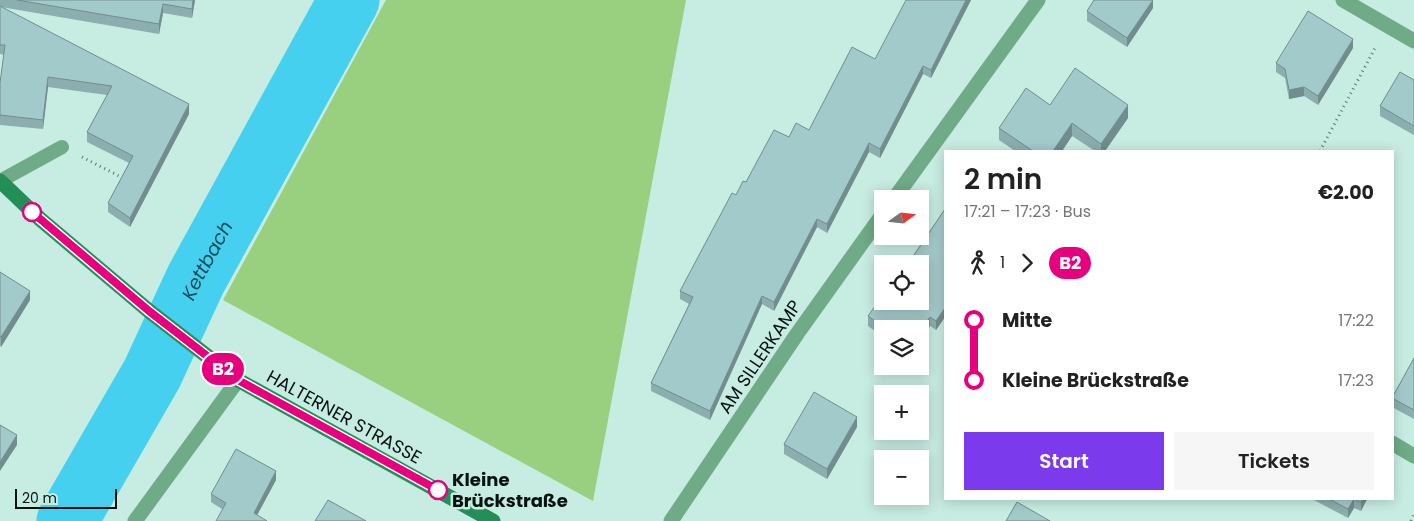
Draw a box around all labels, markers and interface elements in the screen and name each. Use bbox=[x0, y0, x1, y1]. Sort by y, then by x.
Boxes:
text: 2 min bbox=[964, 160, 1042, 199]
text: €2.00 bbox=[1318, 179, 1374, 206]
north arrow bbox=[874, 190, 929, 245]
map controls bbox=[874, 190, 929, 505]
text: 17:21 – 17:23 · Bus bbox=[964, 200, 1091, 223]
unlabelled marker bbox=[22, 202, 42, 222]
water label: Kettbach bbox=[175, 216, 239, 305]
icon: walk bbox=[964, 249, 992, 277]
icon: forward bbox=[1013, 249, 1041, 277]
text: B2 bbox=[1059, 250, 1081, 275]
text: 1 bbox=[1000, 251, 1005, 274]
button: locate bbox=[874, 255, 929, 310]
street label: AM SILLERKAMP bbox=[712, 295, 807, 418]
text: Mitte bbox=[1002, 307, 1052, 334]
text: 17:22 bbox=[1338, 309, 1374, 332]
button: layers bbox=[874, 320, 929, 375]
line badge: B2 bbox=[200, 353, 246, 385]
text: B2 bbox=[212, 356, 234, 381]
street label: HALTERNER STRASSE bbox=[262, 364, 426, 470]
text: Kleine Brückstraße bbox=[1002, 367, 1189, 394]
text: 17:23 bbox=[1338, 369, 1374, 392]
button: + bbox=[874, 385, 929, 440]
button: Start bbox=[964, 432, 1164, 490]
button: Tickets bbox=[1174, 432, 1374, 490]
button: − bbox=[874, 450, 929, 505]
place label: Kleine Brückstraße bbox=[452, 467, 568, 513]
marker: Kleine Brückstraße bbox=[428, 480, 448, 500]
scale bar bbox=[15, 486, 118, 509]
text: 20 m bbox=[22, 488, 57, 508]

